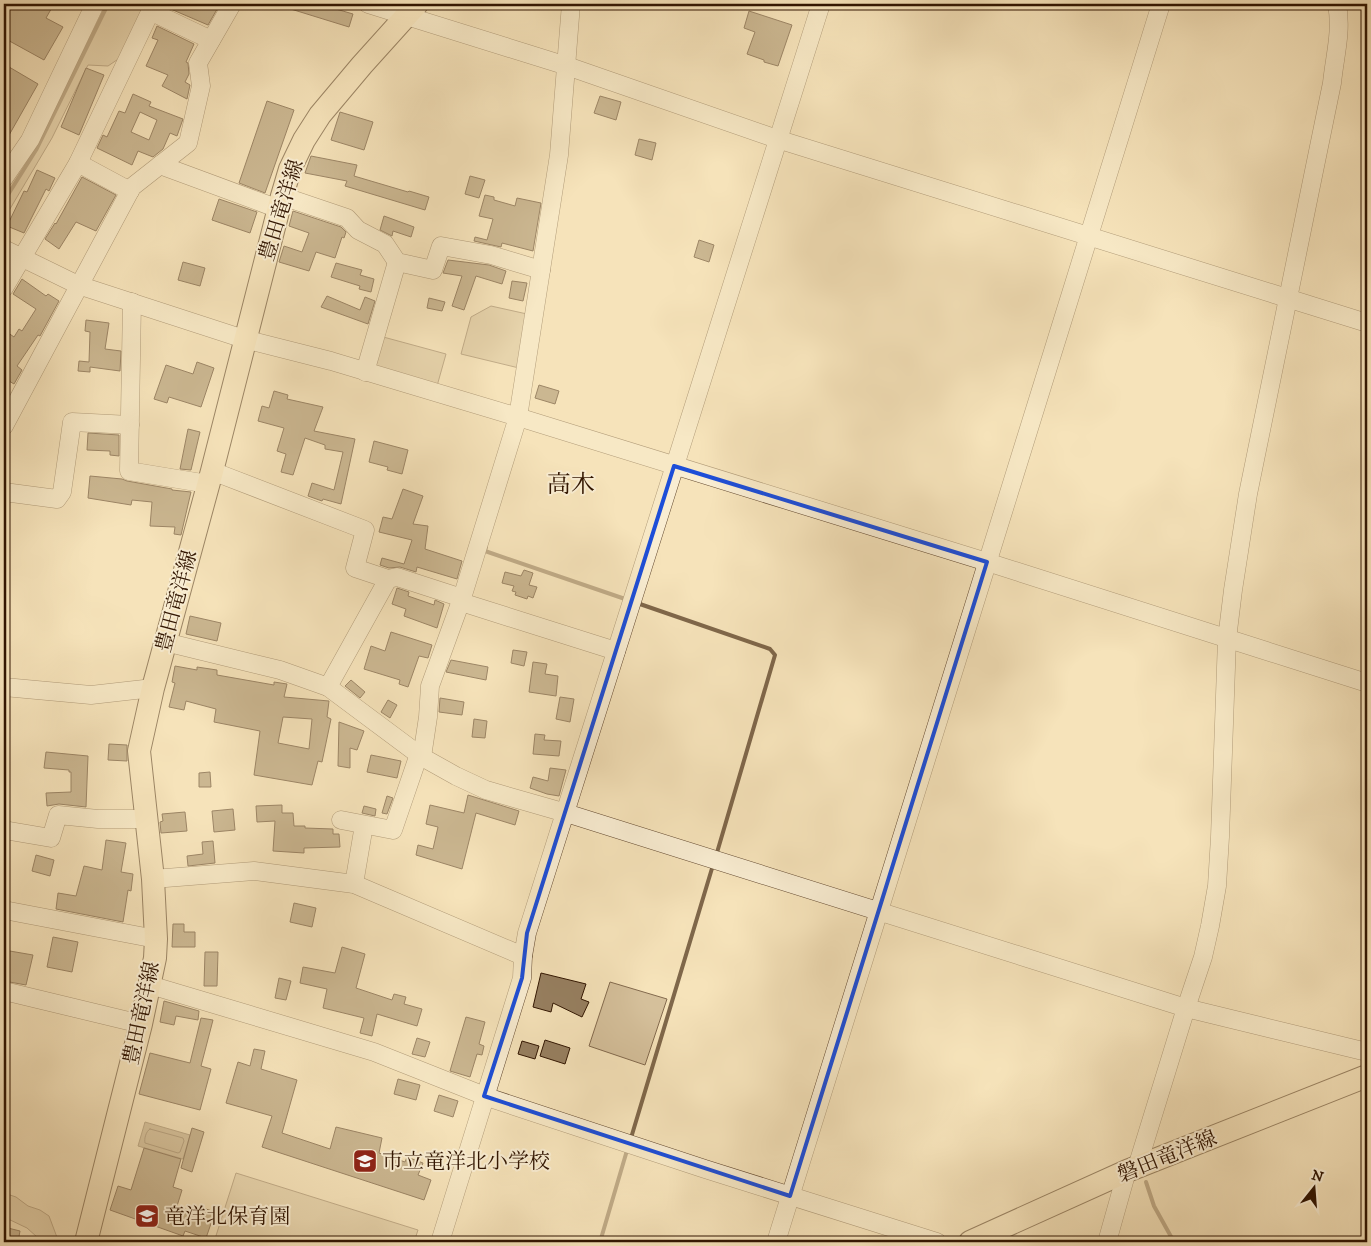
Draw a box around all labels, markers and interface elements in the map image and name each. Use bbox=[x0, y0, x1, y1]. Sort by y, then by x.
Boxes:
street label: 豊田竜洋線 bbox=[254, 156, 310, 264]
district label: 高木 bbox=[547, 470, 595, 500]
street label: 豊田竜洋線 bbox=[151, 547, 203, 655]
street label: 豊田竜洋線 bbox=[118, 959, 166, 1067]
street label: 磐田竜洋線 bbox=[1114, 1125, 1221, 1189]
school or university icon: 市立竜洋北小学校 bbox=[352, 1148, 378, 1174]
place label: 市立竜洋北小学校 bbox=[382, 1149, 550, 1175]
north arrow bbox=[1288, 1164, 1338, 1214]
text: N bbox=[1309, 1166, 1326, 1187]
school or university icon: 竜洋北保育園 bbox=[134, 1203, 160, 1229]
place label: 竜洋北保育園 bbox=[164, 1204, 290, 1230]

